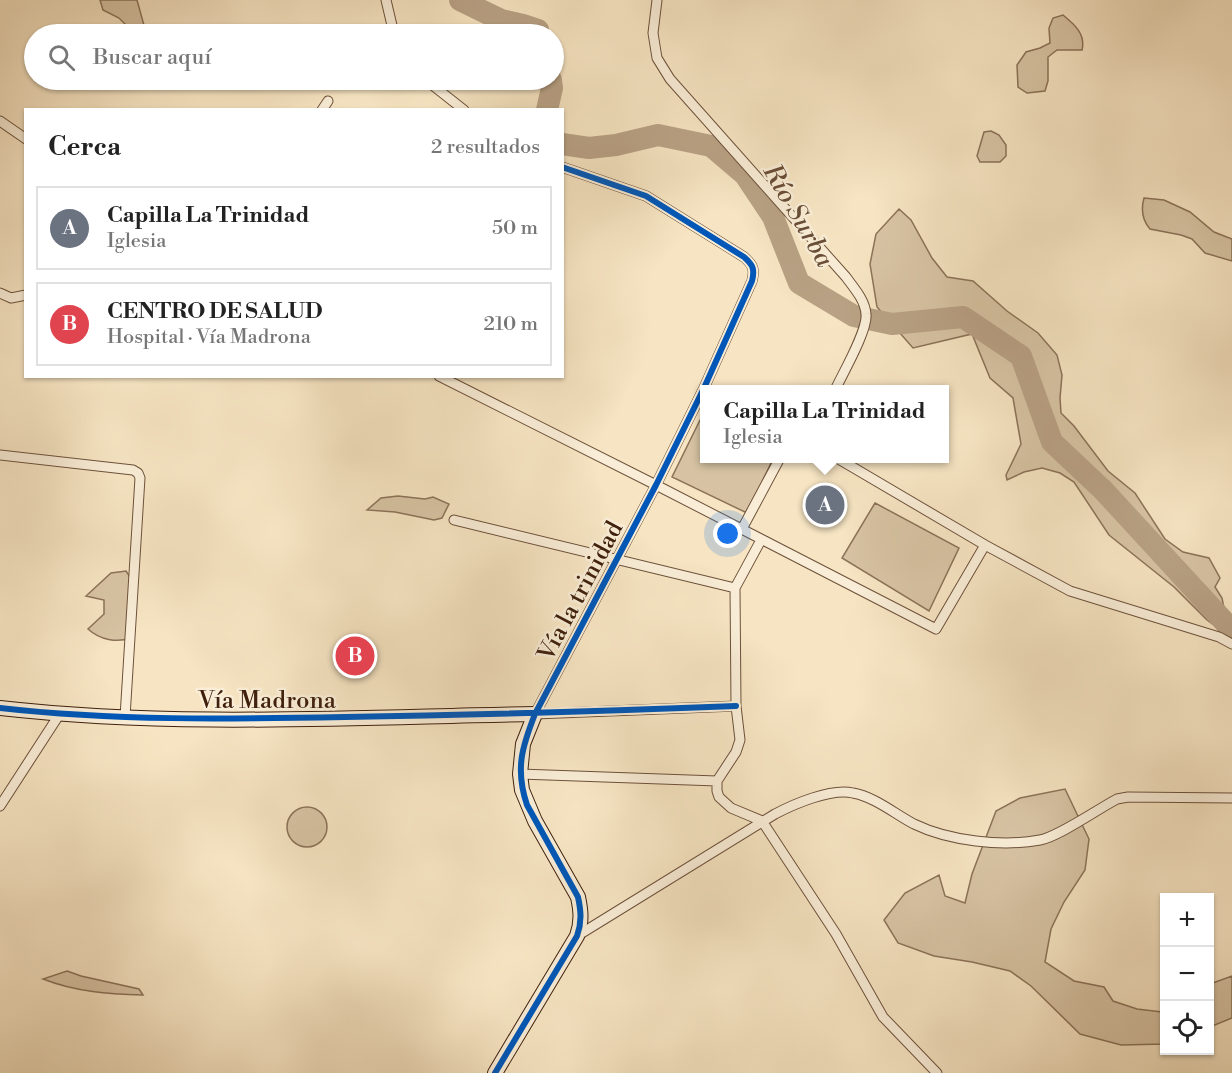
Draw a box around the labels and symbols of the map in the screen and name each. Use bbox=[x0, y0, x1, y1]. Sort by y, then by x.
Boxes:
water label: Río Surba bbox=[755, 157, 841, 273]
pin: A bbox=[806, 482, 844, 528]
street label: Vía la trinidad bbox=[531, 516, 630, 667]
your location bbox=[713, 519, 742, 548]
pin: B bbox=[336, 634, 374, 678]
street label: Vía Madrona bbox=[197, 686, 337, 716]

